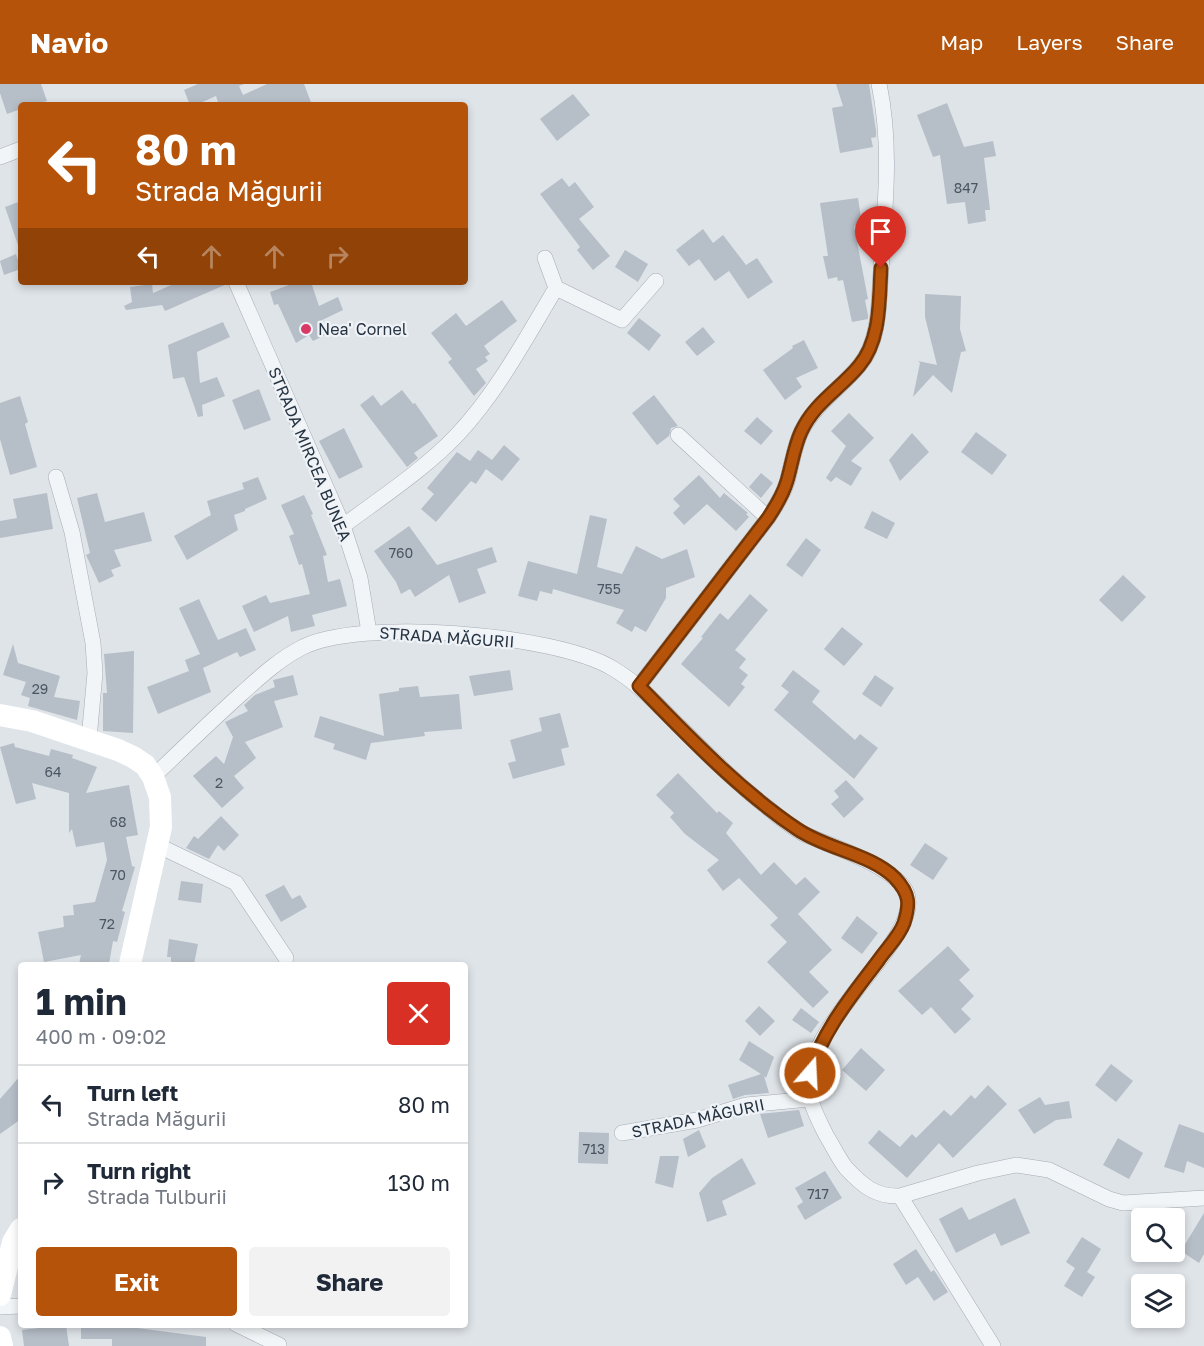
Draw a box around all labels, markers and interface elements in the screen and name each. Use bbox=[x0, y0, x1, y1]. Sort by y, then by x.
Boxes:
text: Navio bbox=[30, 26, 108, 59]
text: Map bbox=[940, 29, 983, 55]
text: Layers bbox=[1016, 29, 1083, 55]
text: Share bbox=[1116, 29, 1174, 55]
text: 80 m bbox=[135, 124, 236, 174]
icon: left bbox=[36, 126, 114, 204]
text: Strada Măgurii bbox=[135, 175, 323, 207]
house number: 847 bbox=[954, 179, 978, 196]
pin bbox=[855, 206, 906, 268]
icon: arrive bbox=[864, 215, 897, 248]
icon: left bbox=[132, 240, 165, 273]
icon: ahead bbox=[195, 240, 228, 273]
icon: ahead bbox=[258, 240, 291, 273]
icon: right bbox=[321, 240, 354, 273]
place label: Nea' Cornel bbox=[318, 319, 407, 339]
marker: Nea' Cornel bbox=[299, 322, 313, 336]
street label: STRADA MIRCEA BUNEA bbox=[264, 364, 356, 544]
house number: 760 bbox=[389, 544, 413, 561]
house number: 755 bbox=[597, 580, 621, 597]
street label: STRADA MĂGURII bbox=[379, 622, 515, 652]
house number: 29 bbox=[32, 680, 48, 697]
house number: 64 bbox=[44, 763, 62, 780]
house number: 2 bbox=[215, 774, 223, 791]
house number: 68 bbox=[109, 813, 127, 830]
house number: 70 bbox=[110, 866, 126, 883]
house number: 72 bbox=[99, 915, 115, 932]
text: 1 min bbox=[36, 980, 127, 1023]
button: close bbox=[387, 982, 450, 1045]
text: 400 m · 09:02 bbox=[36, 1024, 166, 1048]
position arrow bbox=[778, 1041, 842, 1105]
text: Turn left bbox=[87, 1079, 178, 1106]
icon: left bbox=[36, 1088, 69, 1121]
text: 80 m bbox=[398, 1091, 450, 1118]
street label: STRADA MĂGURII bbox=[630, 1094, 766, 1142]
text: Strada Măgurii bbox=[87, 1106, 226, 1130]
house number: 713 bbox=[583, 1140, 605, 1157]
text: Turn right bbox=[87, 1157, 191, 1184]
icon: right bbox=[36, 1166, 69, 1199]
text: 130 m bbox=[388, 1169, 450, 1196]
text: Strada Tulburii bbox=[87, 1184, 227, 1208]
house number: 717 bbox=[807, 1185, 829, 1202]
map controls bbox=[1131, 1208, 1185, 1328]
button: search bbox=[1131, 1208, 1185, 1262]
button: Exit bbox=[36, 1247, 237, 1316]
button: Share bbox=[249, 1247, 450, 1316]
button: layers bbox=[1131, 1274, 1185, 1328]

